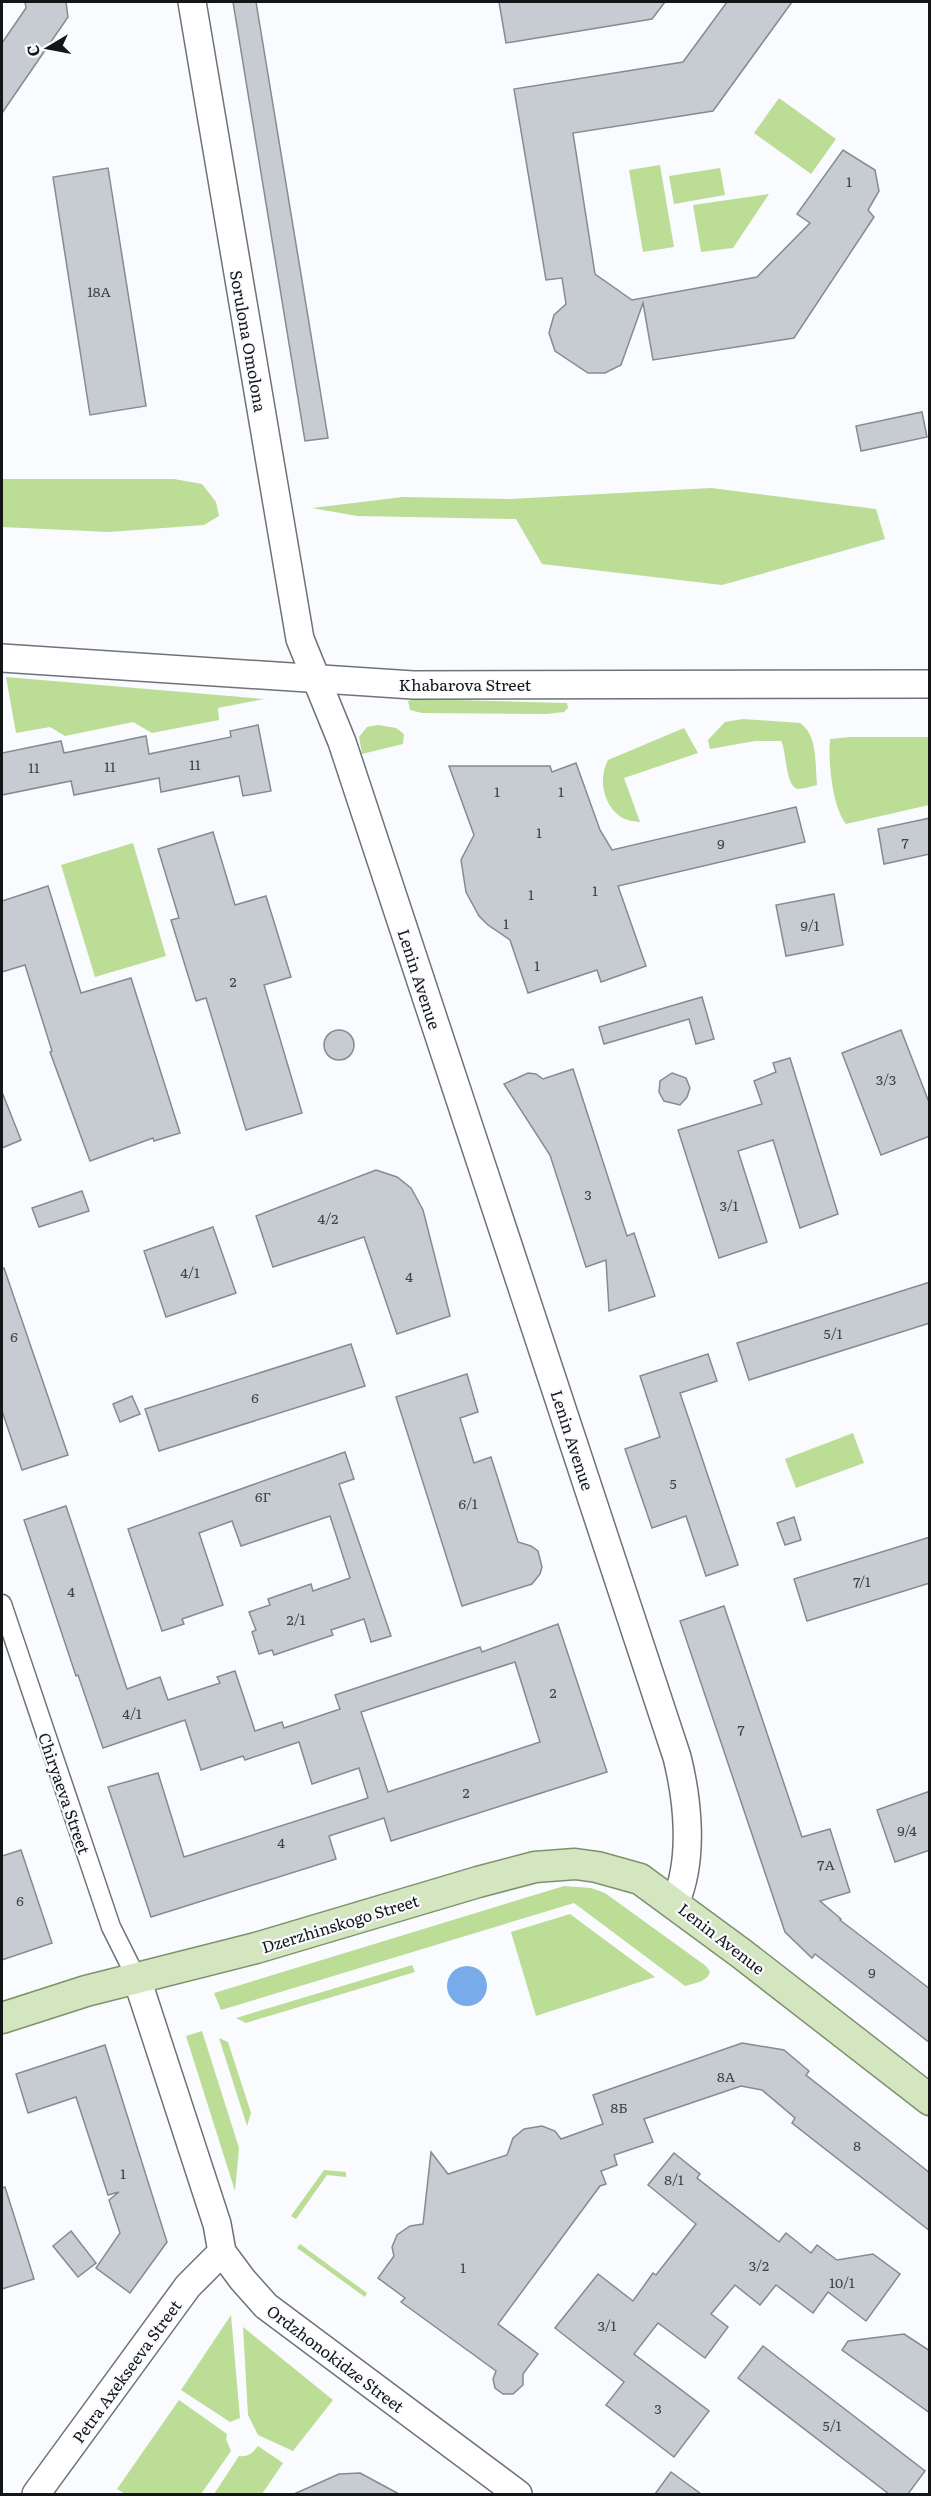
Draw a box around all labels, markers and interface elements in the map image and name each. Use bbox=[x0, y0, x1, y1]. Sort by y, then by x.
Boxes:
north arrow bbox=[18, 18, 78, 78]
text: С bbox=[19, 43, 45, 58]
house number: 1 bbox=[846, 171, 852, 191]
street label: Sorulona Omolona bbox=[225, 268, 273, 414]
house number: 18А bbox=[87, 281, 112, 301]
street label: Khabarova Street bbox=[399, 672, 532, 696]
house number: 11 bbox=[189, 754, 201, 774]
house number: 11 bbox=[104, 756, 116, 776]
house number: 11 bbox=[28, 757, 40, 777]
house number: 1 bbox=[494, 781, 500, 801]
house number: 1 bbox=[558, 781, 564, 801]
house number: 1 bbox=[536, 822, 542, 842]
house number: 7 bbox=[901, 832, 909, 852]
house number: 9 bbox=[717, 833, 725, 853]
house number: 1 bbox=[592, 880, 598, 900]
house number: 1 bbox=[528, 884, 534, 904]
house number: 1 bbox=[503, 913, 509, 933]
house number: 9/1 bbox=[800, 915, 820, 935]
street label: Lenin Avenue bbox=[392, 926, 448, 1032]
house number: 1 bbox=[534, 955, 540, 975]
house number: 2 bbox=[229, 971, 237, 991]
house number: 3/3 bbox=[876, 1069, 896, 1089]
house number: 3 bbox=[584, 1184, 592, 1204]
house number: 3/1 bbox=[720, 1195, 739, 1215]
house number: 4/2 bbox=[318, 1208, 338, 1228]
house number: 4/1 bbox=[180, 1262, 200, 1282]
house number: 4 bbox=[405, 1266, 413, 1286]
house number: 5/1 bbox=[824, 1323, 843, 1343]
house number: 6 bbox=[10, 1326, 18, 1346]
house number: 6 bbox=[251, 1387, 259, 1407]
street label: Lenin Avenue bbox=[545, 1387, 601, 1493]
house number: 5 bbox=[669, 1473, 677, 1493]
house number: 6Г bbox=[255, 1486, 272, 1506]
house number: 6/1 bbox=[458, 1493, 478, 1513]
house number: 7/1 bbox=[853, 1571, 871, 1591]
house number: 4 bbox=[67, 1581, 75, 1601]
house number: 2/1 bbox=[287, 1609, 306, 1629]
house number: 2 bbox=[549, 1682, 557, 1702]
house number: 4/1 bbox=[122, 1703, 142, 1723]
house number: 7 bbox=[737, 1719, 745, 1739]
street label: Chiryaeva Street bbox=[33, 1729, 97, 1857]
house number: 2 bbox=[462, 1782, 470, 1802]
house number: 9/4 bbox=[897, 1820, 917, 1840]
house number: 4 bbox=[277, 1832, 285, 1852]
house number: 7А bbox=[817, 1854, 835, 1874]
street label: Dzerzhinskogo Street bbox=[259, 1888, 422, 1958]
house number: 6 bbox=[16, 1890, 24, 1910]
street label: Lenin Avenue bbox=[674, 1896, 770, 1980]
house number: 9 bbox=[868, 1962, 876, 1982]
house number: 8А bbox=[717, 2066, 736, 2086]
house number: 8Б bbox=[610, 2097, 628, 2117]
house number: 8 bbox=[853, 2135, 861, 2155]
house number: 1 bbox=[120, 2163, 126, 2183]
house number: 8/1 bbox=[664, 2169, 684, 2189]
house number: 3/2 bbox=[749, 2255, 769, 2275]
house number: 1 bbox=[460, 2257, 466, 2277]
house number: 10/1 bbox=[829, 2272, 855, 2292]
street label: Petra Axekseeva Street bbox=[66, 2294, 187, 2448]
street label: Ordzhonokidze Street bbox=[262, 2298, 410, 2418]
house number: 3/1 bbox=[598, 2315, 617, 2335]
house number: 3 bbox=[654, 2398, 662, 2418]
house number: 5/1 bbox=[823, 2415, 842, 2435]

